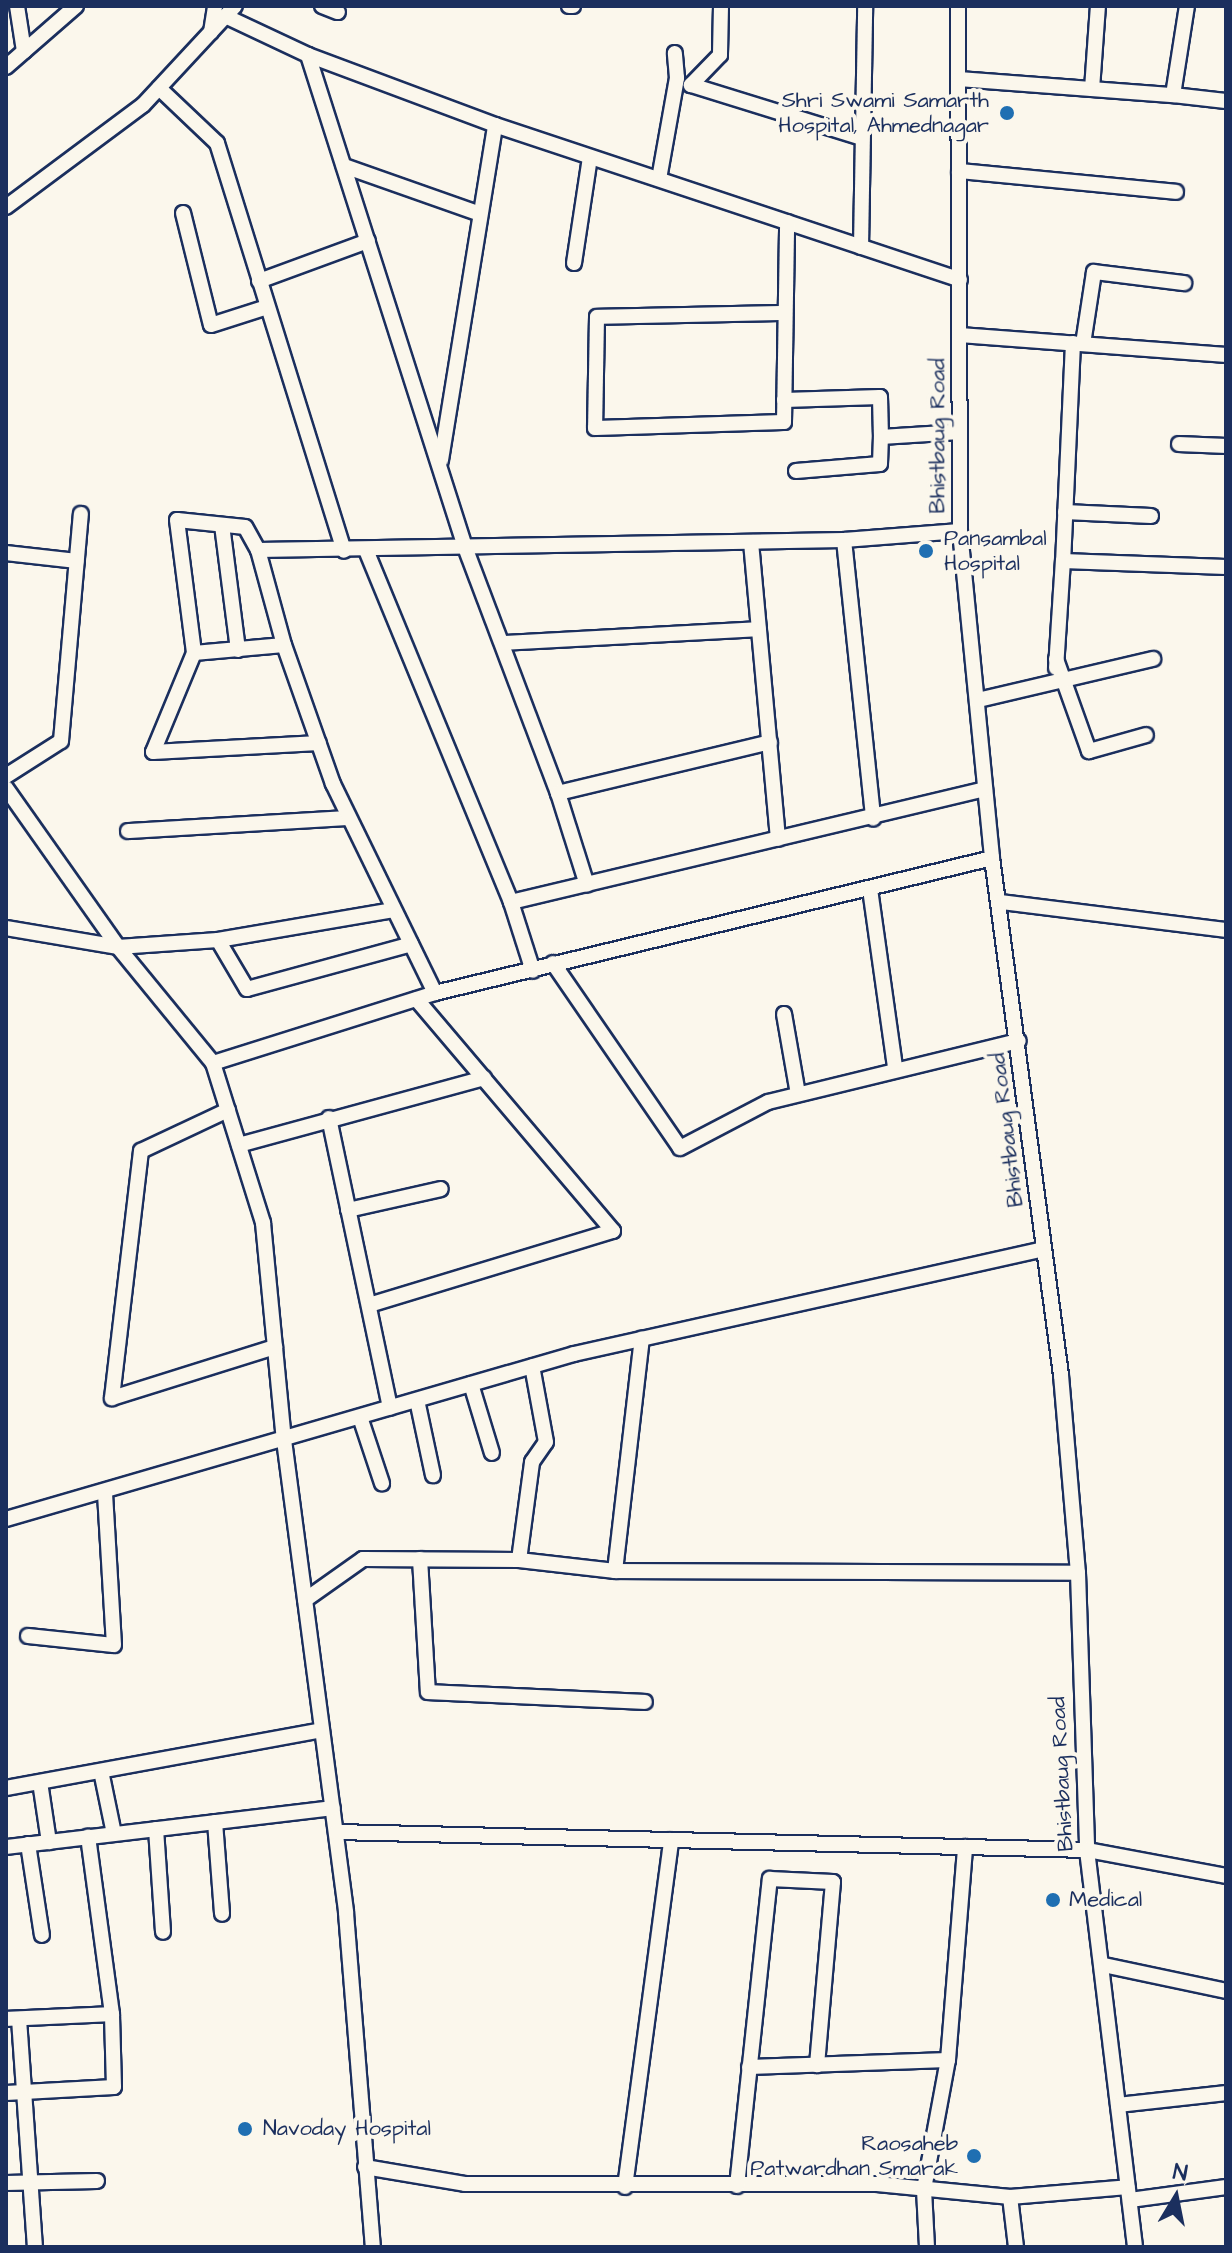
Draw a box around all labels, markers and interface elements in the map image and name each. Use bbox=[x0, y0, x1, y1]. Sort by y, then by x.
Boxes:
place label: Shri Swami Samarth Hospital, Ahmednagar bbox=[778, 87, 989, 138]
marker: Shri Swami Samarth Hospital, Ahmednagar bbox=[996, 102, 1018, 124]
street label: Bhistbaug Road bbox=[925, 358, 951, 514]
place label: Pansambal Hospital bbox=[944, 525, 1047, 576]
marker: Pansambal Hospital bbox=[915, 540, 937, 562]
street label: Bhistbaug Road bbox=[984, 1051, 1030, 1209]
street label: Bhistbaug Road bbox=[1045, 1696, 1079, 1852]
place label: Medical bbox=[1069, 1887, 1142, 1913]
marker: Medical bbox=[1044, 1891, 1062, 1909]
place label: Navoday Hospital bbox=[263, 2116, 431, 2142]
marker: Navoday Hospital bbox=[234, 2118, 256, 2140]
place label: Raosaheb Patwardhan Smarak bbox=[750, 2130, 958, 2182]
marker: Raosaheb Patwardhan Smarak bbox=[965, 2147, 983, 2165]
text: N bbox=[1171, 2156, 1190, 2189]
north arrow bbox=[1136, 2157, 1216, 2237]

